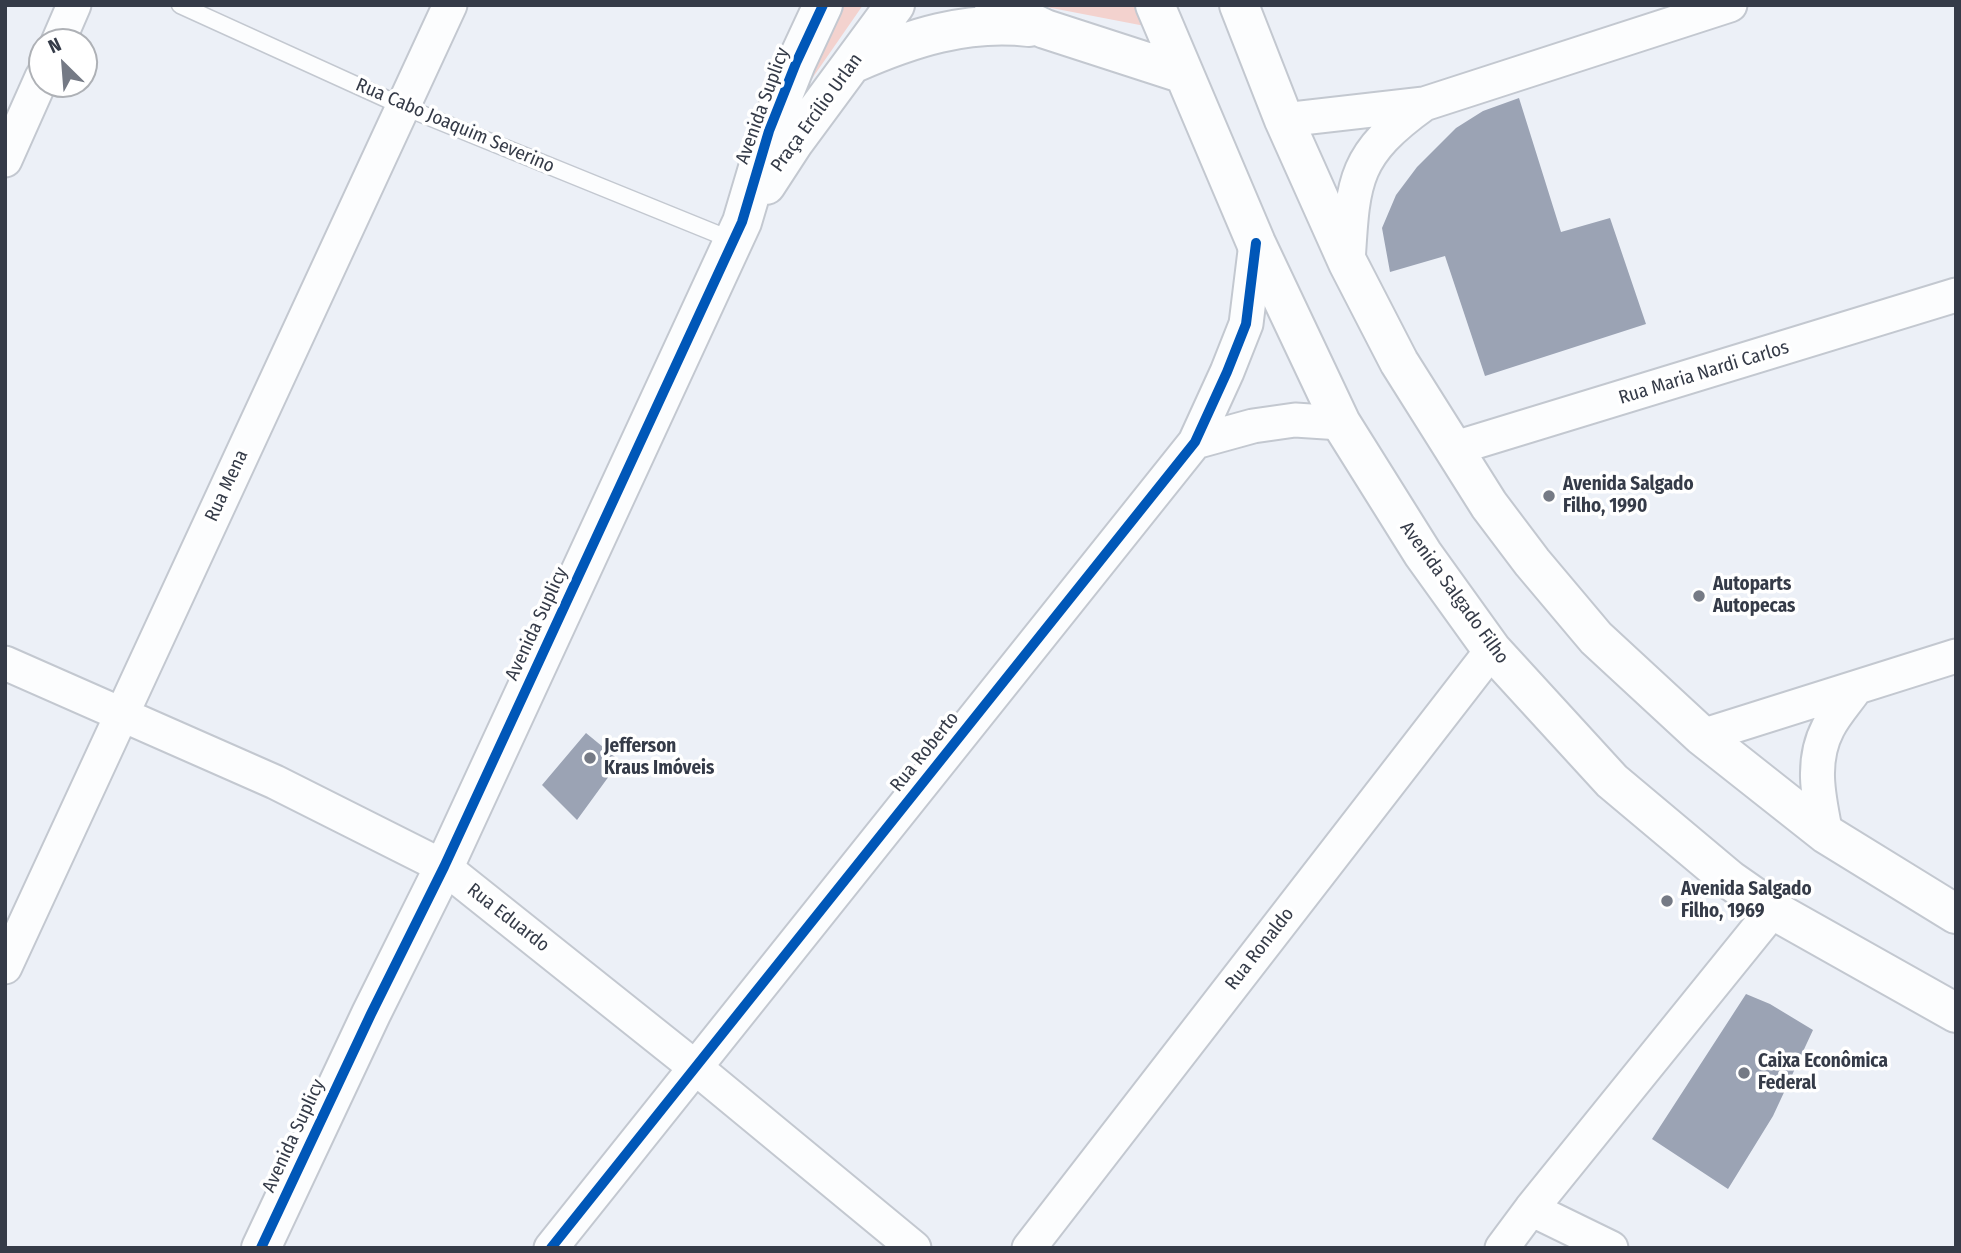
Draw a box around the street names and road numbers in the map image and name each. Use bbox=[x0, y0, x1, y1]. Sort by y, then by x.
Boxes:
street label: Avenida Suplicy bbox=[731, 45, 795, 167]
street label: Praça Ercílio Urlan bbox=[766, 49, 868, 177]
street label: Rua Cabo Joaquim Severino bbox=[352, 74, 558, 178]
street label: Rua Maria Nardi Carlos bbox=[1616, 336, 1792, 410]
street label: Rua Mena bbox=[201, 447, 253, 525]
street label: Avenida Salgado Filho bbox=[1395, 517, 1513, 669]
street label: Avenida Suplicy bbox=[501, 564, 573, 684]
street label: Rua Roberto bbox=[886, 707, 964, 797]
street label: Rua Eduardo bbox=[462, 879, 554, 957]
street label: Rua Ronaldo bbox=[1221, 903, 1299, 995]
street label: Avenida Suplicy bbox=[258, 1076, 330, 1196]

